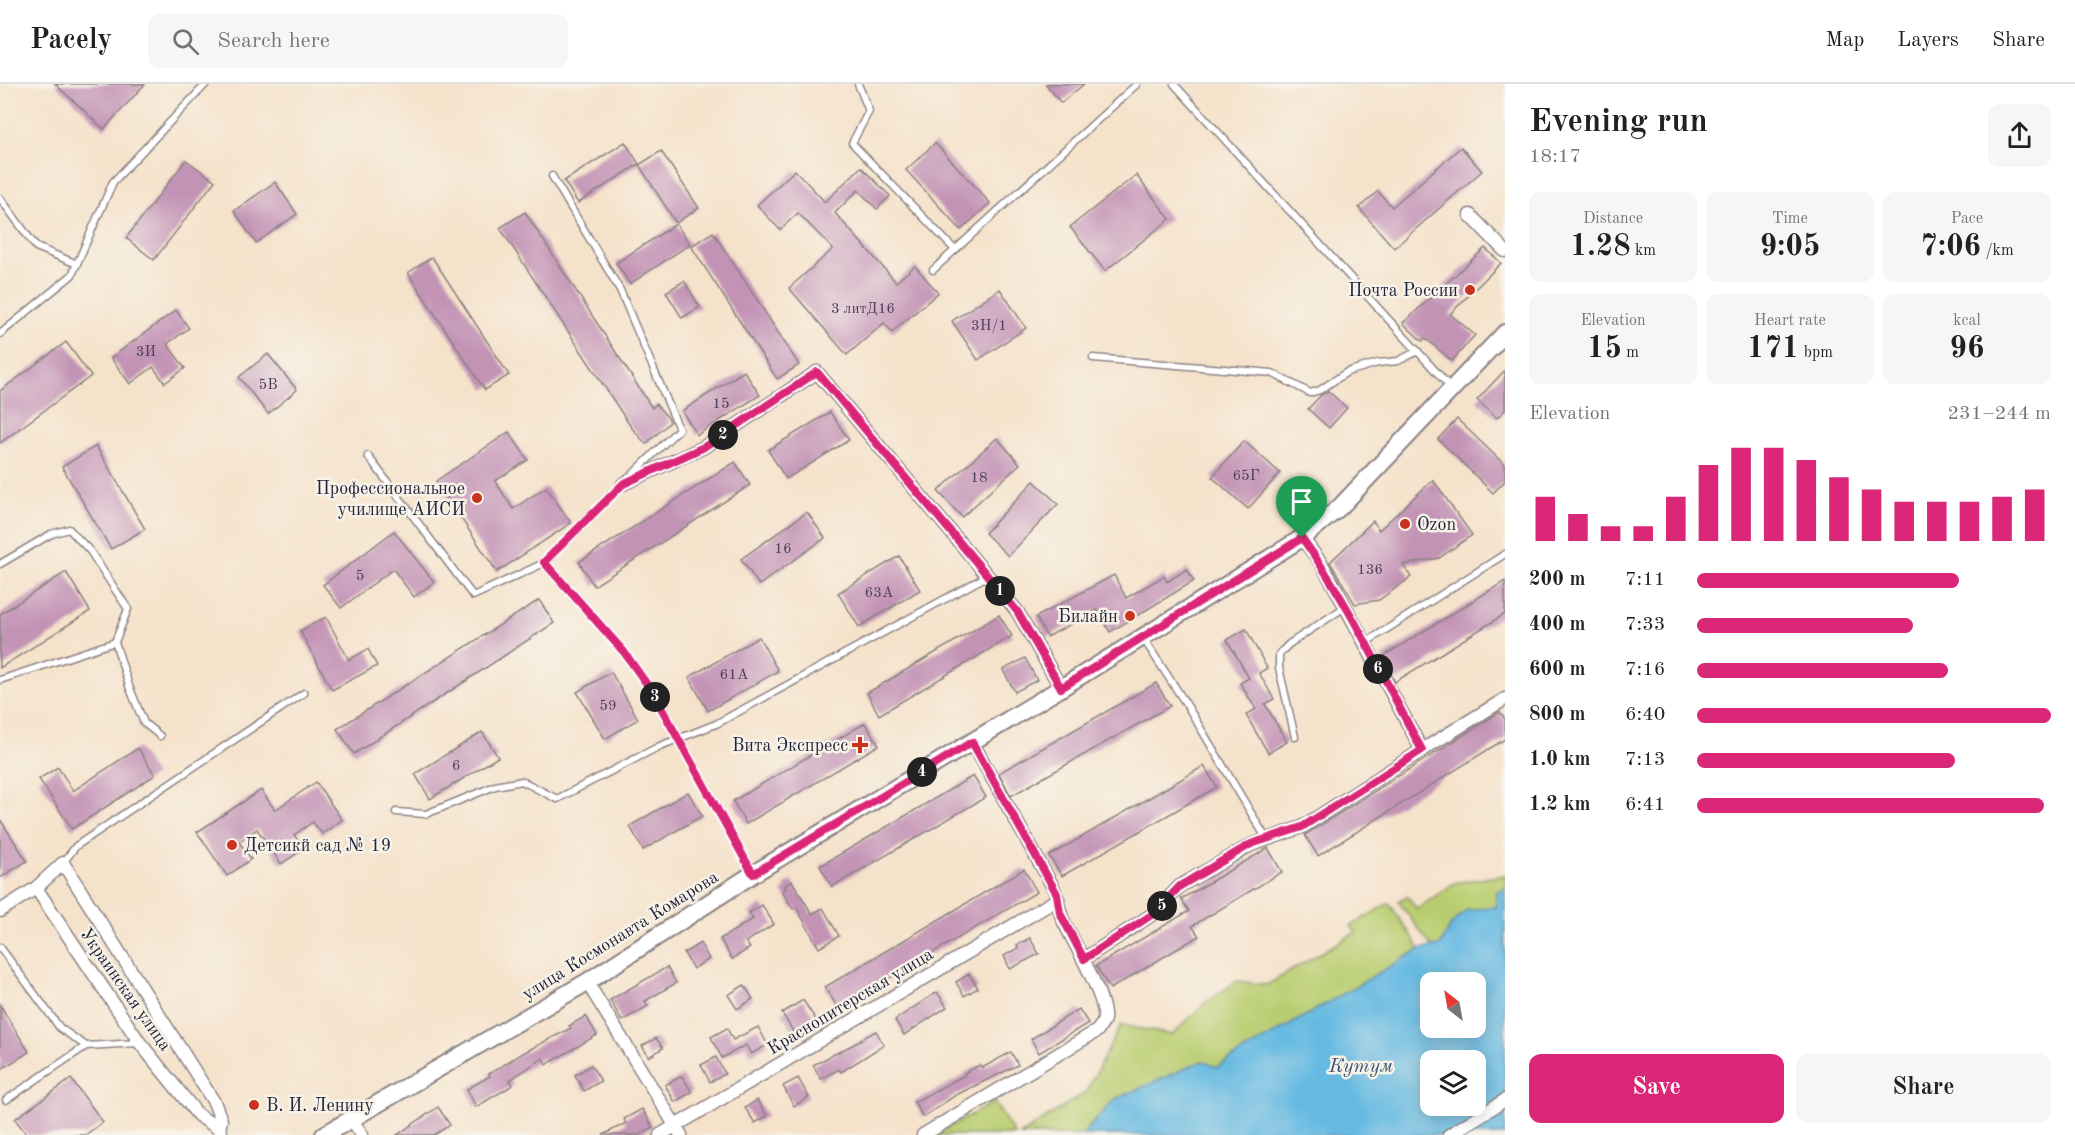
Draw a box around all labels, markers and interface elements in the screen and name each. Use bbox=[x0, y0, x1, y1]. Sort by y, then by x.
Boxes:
search box bbox=[148, 14, 568, 68]
icon: search bbox=[169, 25, 202, 58]
text: Pacely bbox=[30, 27, 112, 55]
text: Search here bbox=[217, 30, 330, 52]
text: Map bbox=[1825, 30, 1864, 51]
text: Layers bbox=[1897, 30, 1959, 51]
text: Share bbox=[1992, 30, 2045, 51]
button: share bbox=[1988, 104, 2051, 167]
text: Evening run bbox=[1529, 106, 1708, 139]
text: 18:17 bbox=[1529, 147, 1581, 167]
text: Distance bbox=[1583, 211, 1643, 227]
text: Time bbox=[1772, 211, 1808, 227]
text: Pace bbox=[1951, 211, 1983, 227]
text: 1.28 bbox=[1570, 232, 1631, 262]
text: 9:05 bbox=[1760, 232, 1820, 262]
text: 7:06 bbox=[1920, 232, 1981, 262]
text: km bbox=[1631, 243, 1656, 259]
text: /km bbox=[1981, 243, 2014, 259]
place label: Почта России bbox=[1348, 282, 1458, 300]
marker: Почта России bbox=[1463, 283, 1477, 297]
house number: 3 литД16 bbox=[831, 302, 895, 317]
text: Elevation bbox=[1580, 313, 1646, 329]
text: Heart rate bbox=[1754, 313, 1826, 329]
text: kcal bbox=[1953, 313, 1981, 329]
house number: 3Н/1 bbox=[971, 319, 1007, 334]
text: 15 bbox=[1587, 334, 1622, 364]
text: 171 bbox=[1747, 334, 1799, 364]
text: 96 bbox=[1950, 334, 1984, 364]
house number: 3И bbox=[136, 345, 156, 360]
text: m bbox=[1622, 345, 1639, 361]
text: bpm bbox=[1799, 345, 1833, 361]
house number: 5В bbox=[258, 378, 278, 393]
house number: 15 bbox=[712, 397, 730, 412]
text: Elevation bbox=[1529, 404, 1610, 424]
text: 231–244 m bbox=[1948, 404, 2051, 424]
pin: 2 bbox=[708, 420, 738, 450]
text: 2 bbox=[718, 427, 728, 443]
house number: 65Г bbox=[1232, 469, 1260, 484]
house number: 18 bbox=[970, 471, 988, 486]
pin bbox=[1276, 476, 1327, 538]
place label: Профессиональное училище АИСИ bbox=[316, 480, 465, 519]
icon: arrive bbox=[1285, 485, 1318, 518]
marker: Профессиональное училище АИСИ bbox=[470, 491, 484, 505]
place label: Ozon bbox=[1417, 516, 1456, 534]
marker: Ozon bbox=[1398, 517, 1412, 531]
house number: 16 bbox=[774, 542, 792, 557]
house number: 136 bbox=[1357, 563, 1383, 578]
house number: 5 bbox=[356, 569, 364, 584]
text: 200 m bbox=[1529, 570, 1585, 590]
text: 7:11 bbox=[1625, 570, 1665, 590]
pin: 1 bbox=[985, 576, 1015, 606]
text: 1 bbox=[995, 583, 1005, 599]
house number: 63А bbox=[865, 586, 894, 601]
place label: Билайн bbox=[1058, 608, 1118, 626]
marker: Билайн bbox=[1123, 609, 1137, 623]
text: 400 m bbox=[1529, 615, 1585, 635]
text: 7:33 bbox=[1625, 615, 1665, 635]
pin: 6 bbox=[1363, 654, 1393, 684]
text: 600 m bbox=[1529, 660, 1585, 680]
text: 7:16 bbox=[1625, 660, 1665, 680]
text: 6 bbox=[1373, 661, 1383, 677]
house number: 61А bbox=[720, 668, 749, 683]
pin: 3 bbox=[640, 682, 670, 712]
text: 3 bbox=[650, 689, 660, 705]
house number: 59 bbox=[599, 699, 617, 714]
text: 800 m bbox=[1529, 705, 1585, 725]
text: 6:40 bbox=[1625, 705, 1665, 725]
place label: Вита Экспресс bbox=[732, 737, 848, 755]
marker: Вита Экспресс bbox=[853, 738, 867, 752]
text: 1.0 km bbox=[1529, 750, 1591, 770]
text: 7:13 bbox=[1625, 750, 1665, 770]
pin: 4 bbox=[907, 757, 937, 787]
house number: 6 bbox=[452, 759, 460, 774]
text: 4 bbox=[917, 764, 927, 780]
text: 1.2 km bbox=[1529, 795, 1591, 815]
text: 6:41 bbox=[1625, 795, 1665, 815]
place label: Детсикй сад № 19 bbox=[244, 837, 391, 855]
marker: Детсикй сад № 19 bbox=[225, 838, 239, 852]
street label: улица Космонавта Комарова bbox=[519, 868, 722, 1004]
pin: 5 bbox=[1147, 891, 1177, 921]
text: 5 bbox=[1157, 898, 1167, 914]
street label: Украинская улица bbox=[76, 925, 174, 1054]
street label: Краснопитерская улица bbox=[765, 945, 937, 1058]
north arrow bbox=[1420, 972, 1486, 1038]
map controls bbox=[1420, 972, 1486, 1116]
button: layers bbox=[1420, 1050, 1486, 1116]
button: Save bbox=[1529, 1054, 1784, 1123]
button: Share bbox=[1796, 1054, 2051, 1123]
water label: Кутум bbox=[1328, 1057, 1393, 1077]
place label: В. И. Ленину bbox=[266, 1097, 374, 1115]
marker: В. И. Ленину bbox=[247, 1098, 261, 1112]

